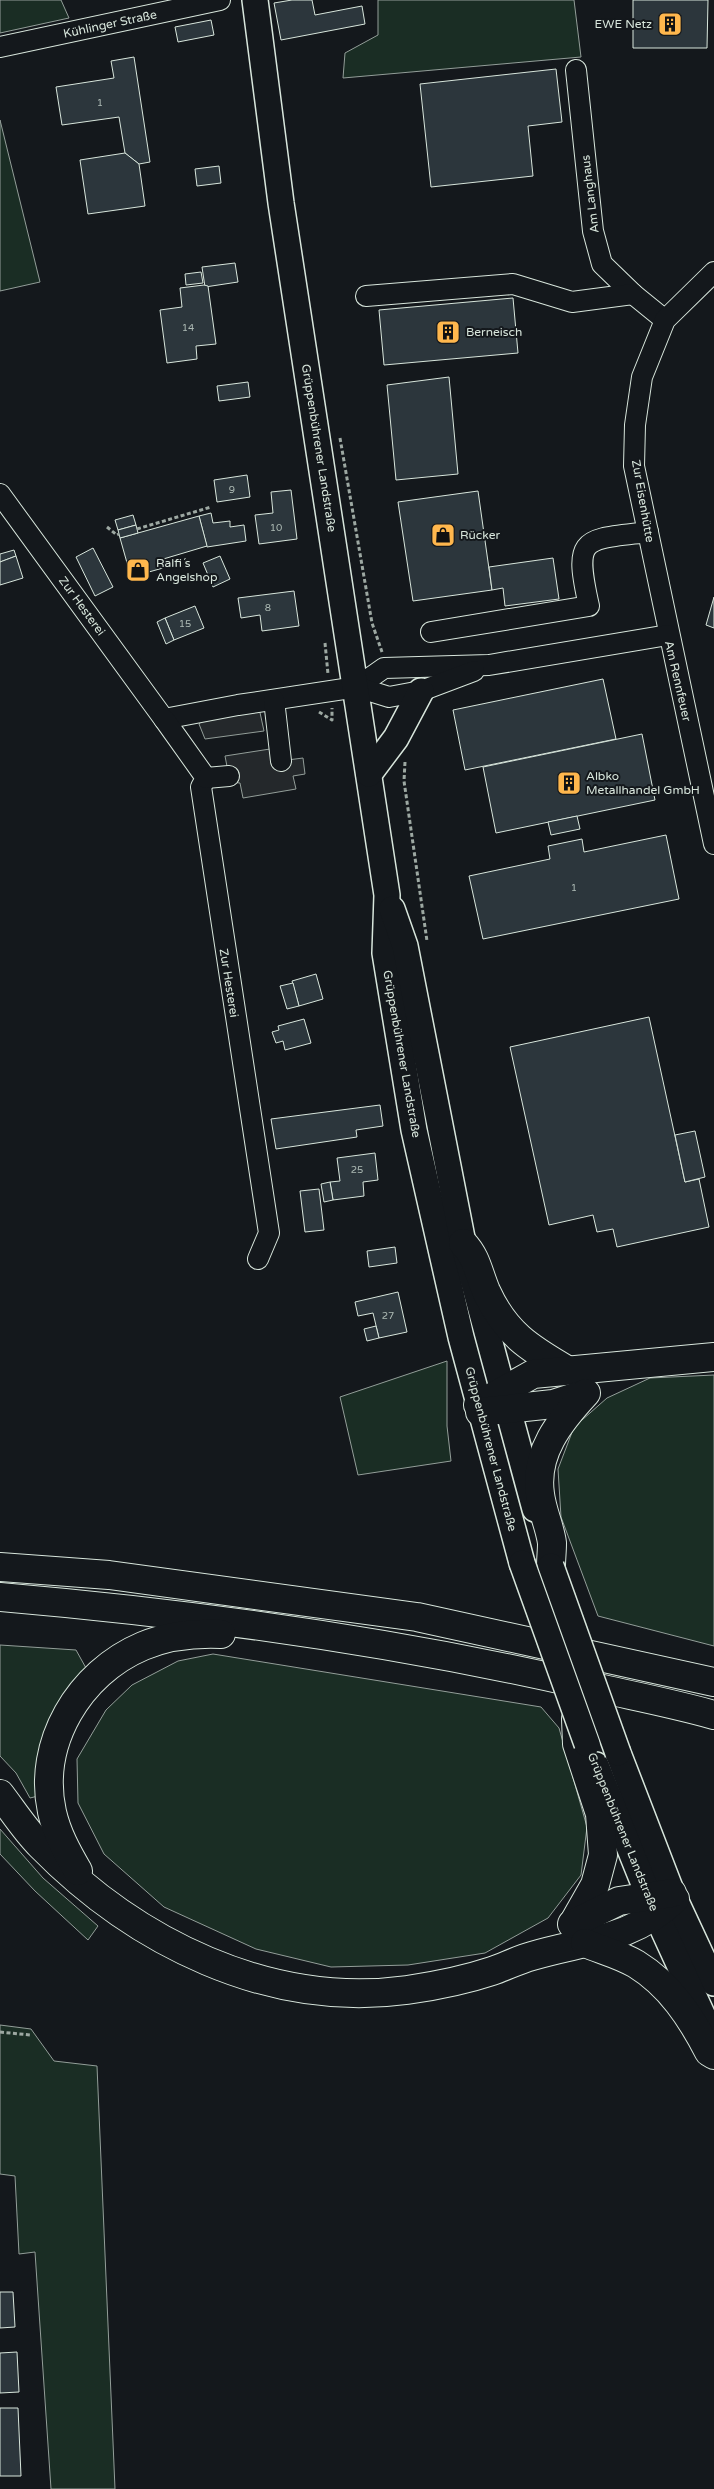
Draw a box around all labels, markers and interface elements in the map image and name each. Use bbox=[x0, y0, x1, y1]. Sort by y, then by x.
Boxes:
street label: Kühlinger Straße bbox=[62, 7, 158, 41]
building icon: EWE Netz bbox=[657, 11, 683, 37]
place label: EWE Netz bbox=[595, 17, 652, 31]
house number: 1 bbox=[97, 97, 103, 109]
street label: Am Langhaus bbox=[578, 154, 602, 234]
building icon: Berneisch bbox=[435, 319, 461, 345]
house number: 14 bbox=[182, 322, 194, 334]
place label: Berneisch bbox=[466, 325, 522, 339]
street label: Grüppenbührener Landstraße bbox=[299, 363, 339, 533]
street label: Zur Eisenhütte bbox=[629, 459, 657, 544]
house number: 9 bbox=[229, 484, 235, 496]
house number: 10 bbox=[270, 522, 282, 534]
shop icon: Rücker bbox=[430, 522, 456, 548]
place label: Rücker bbox=[460, 528, 500, 542]
place label: Ralfi´s Angelshop bbox=[156, 556, 217, 584]
shop icon: Ralfi´s Angelshop bbox=[125, 557, 151, 583]
street label: Zur Hesterei bbox=[56, 574, 108, 638]
house number: 8 bbox=[265, 602, 271, 614]
house number: 15 bbox=[179, 618, 191, 630]
street label: Am Rennfeuer bbox=[662, 639, 694, 723]
place label: Albko Metallhandel GmbH bbox=[586, 769, 700, 797]
building icon: Albko Metallhandel GmbH bbox=[556, 770, 582, 796]
house number: 1 bbox=[571, 882, 577, 894]
street label: Zur Hesterei bbox=[217, 948, 241, 1018]
street label: Grüppenbührener Landstraße bbox=[380, 969, 424, 1139]
house number: 25 bbox=[351, 1164, 363, 1176]
house number: 27 bbox=[382, 1310, 394, 1322]
street label: Grüppenbührener Landstraße bbox=[462, 1365, 520, 1533]
street label: Grüppenbührener Landstraße bbox=[585, 1751, 661, 1913]

